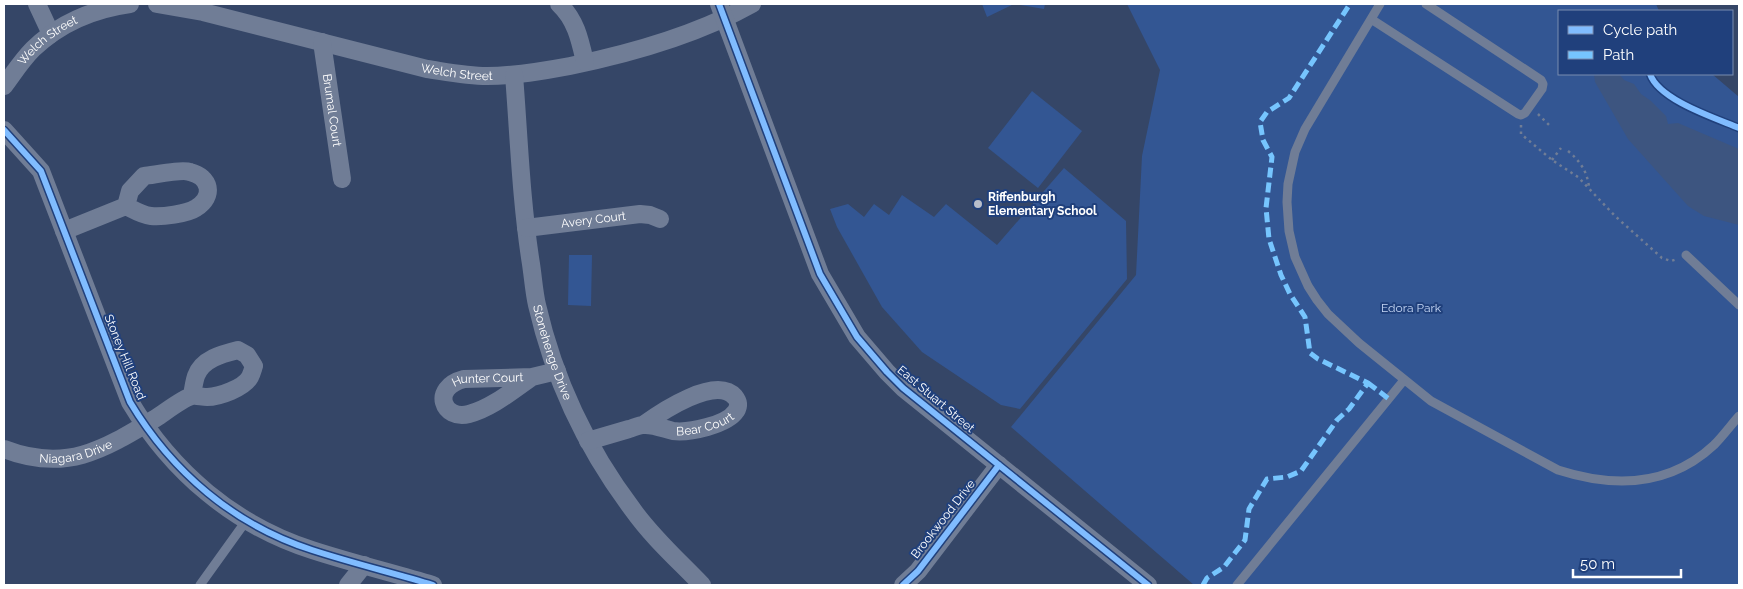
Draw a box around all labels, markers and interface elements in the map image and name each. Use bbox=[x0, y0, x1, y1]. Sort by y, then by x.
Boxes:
legend bbox=[1558, 10, 1733, 75]
street label: Welch Street bbox=[15, 13, 80, 68]
text: Cycle path bbox=[1603, 21, 1677, 39]
text: Path bbox=[1603, 46, 1634, 64]
street label: Welch Street bbox=[420, 61, 493, 83]
street label: Brumal Court bbox=[320, 73, 344, 148]
place label: Riffenburgh Elementary School bbox=[988, 190, 1097, 218]
marker: Riffenburgh Elementary School bbox=[972, 198, 984, 210]
street label: Avery Court bbox=[560, 209, 627, 231]
park label: Edora Park bbox=[1381, 301, 1442, 315]
street label: Stonehenge Drive bbox=[530, 303, 575, 402]
street label: Stoney Hill Road bbox=[101, 312, 149, 402]
street label: East Stuart Street bbox=[895, 363, 977, 435]
street label: Hunter Court bbox=[450, 370, 524, 390]
street label: Bear Court bbox=[676, 410, 737, 438]
street label: Niagara Drive bbox=[39, 437, 114, 466]
street label: Brookwood Drive bbox=[908, 477, 978, 561]
scale bar bbox=[1573, 546, 1680, 578]
text: 50 m bbox=[1580, 555, 1615, 573]

